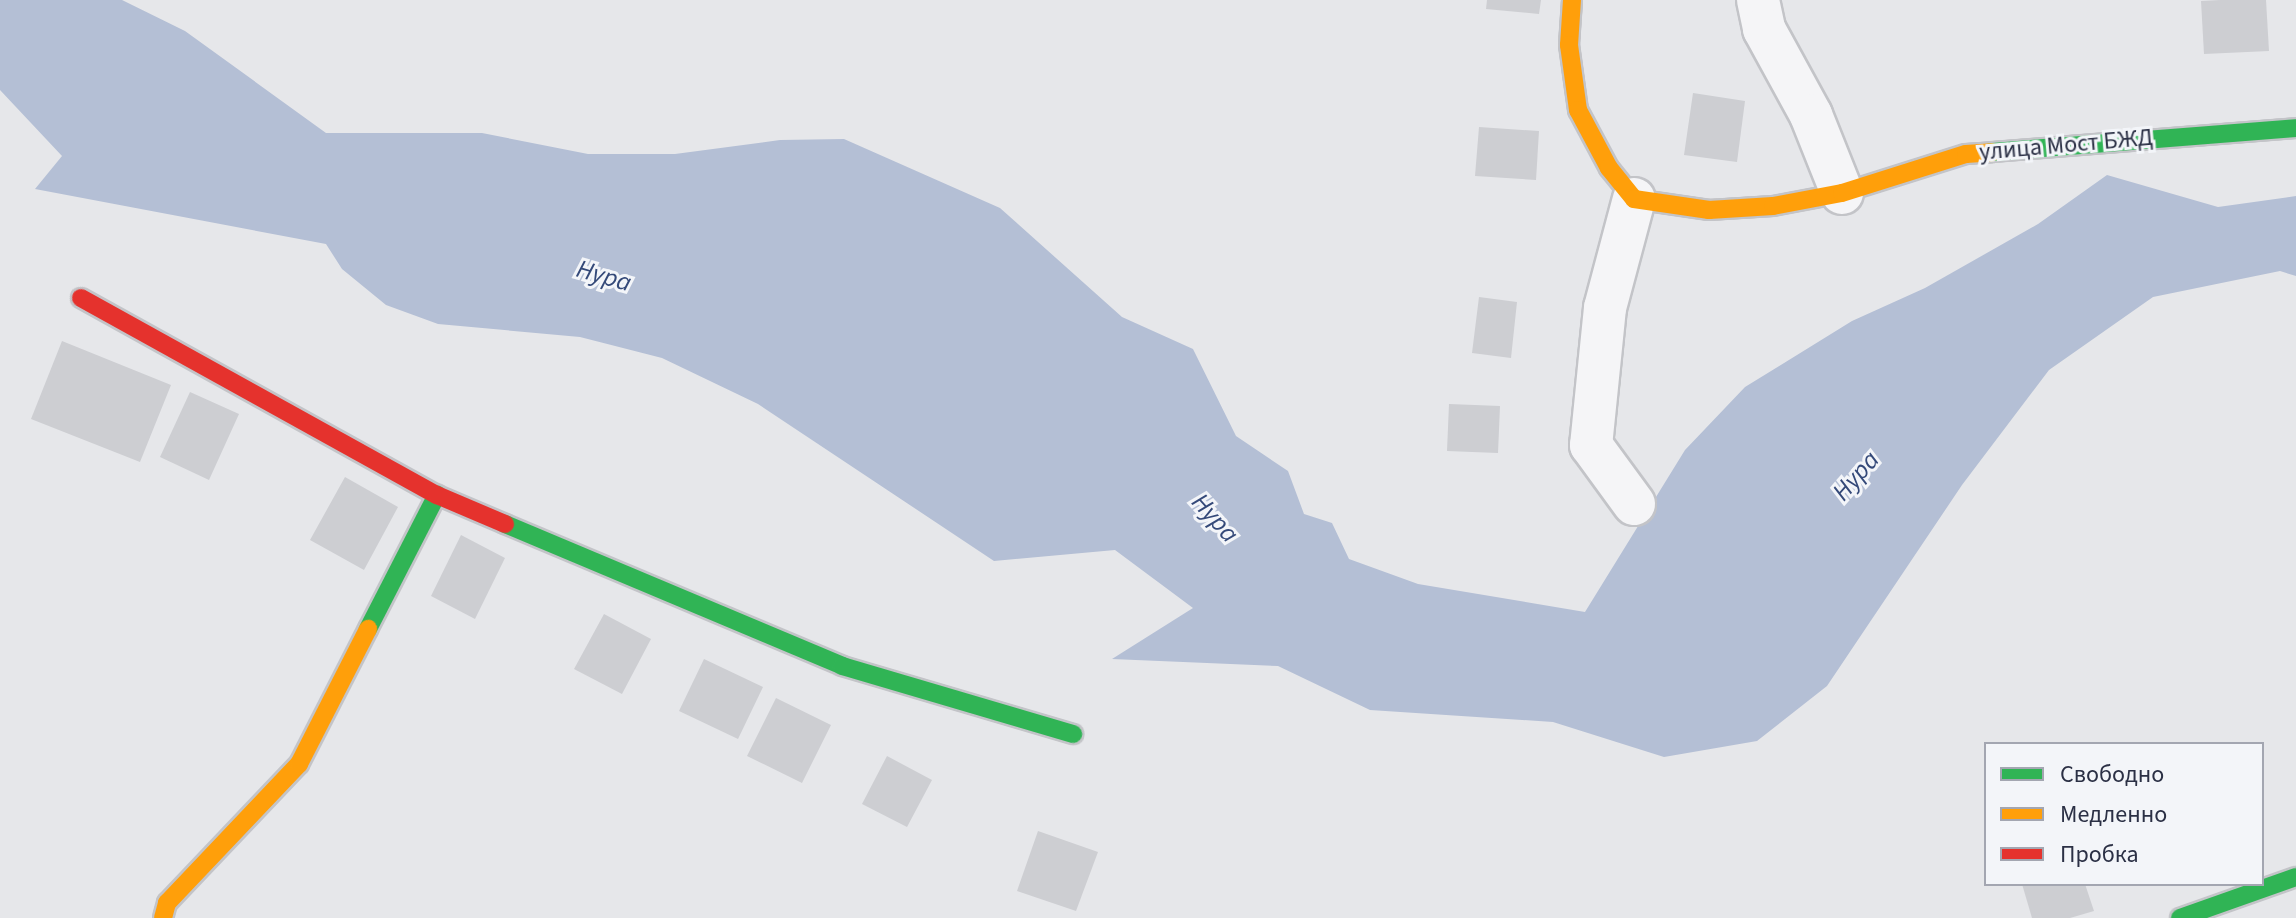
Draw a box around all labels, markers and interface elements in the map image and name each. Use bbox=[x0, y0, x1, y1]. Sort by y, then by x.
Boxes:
street label: улица Мост БЖД bbox=[1978, 123, 2154, 167]
water label: Нура bbox=[573, 253, 635, 299]
water label: Нура bbox=[1826, 445, 1886, 507]
water label: Нура bbox=[1185, 487, 1245, 549]
legend bbox=[1984, 742, 2264, 886]
text: Свободно bbox=[2060, 757, 2164, 792]
text: Медленно bbox=[2060, 797, 2167, 832]
text: Пробка bbox=[2060, 837, 2139, 872]

